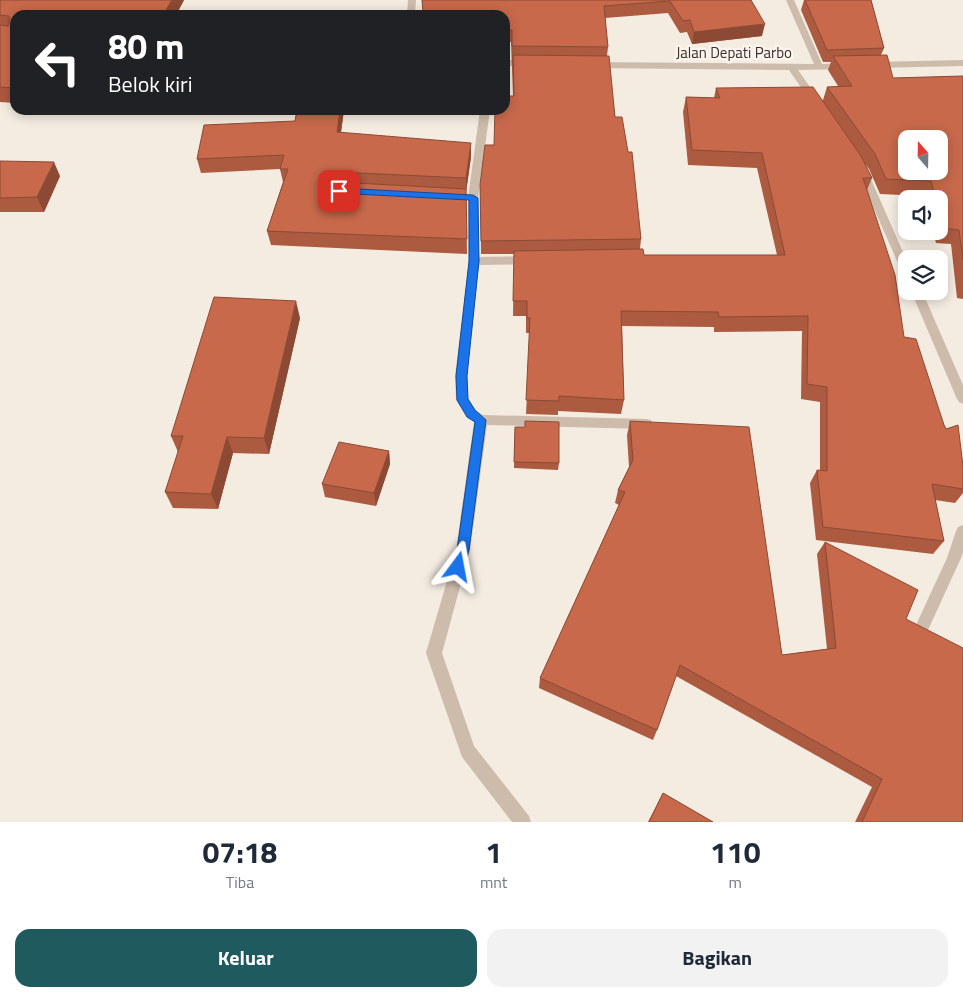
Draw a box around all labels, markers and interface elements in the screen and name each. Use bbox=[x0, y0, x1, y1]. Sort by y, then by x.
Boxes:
text: 80 m bbox=[108, 19, 184, 73]
icon: left bbox=[25, 30, 90, 95]
street label: Jalan Depati Parbo bbox=[676, 41, 792, 64]
text: Belok kiri bbox=[108, 67, 193, 101]
north arrow bbox=[898, 130, 948, 180]
map controls bbox=[898, 130, 948, 300]
pin bbox=[318, 170, 360, 212]
icon: arrive bbox=[325, 177, 353, 205]
button: sound bbox=[898, 190, 948, 240]
button: layers bbox=[898, 250, 948, 300]
position arrow bbox=[431, 540, 483, 592]
text: 07:18 bbox=[203, 829, 277, 875]
text: 1 bbox=[485, 829, 502, 875]
text: 110 bbox=[710, 829, 760, 875]
text: Tiba bbox=[226, 870, 254, 894]
text: mnt bbox=[480, 870, 508, 894]
text: m bbox=[729, 870, 742, 894]
button: Keluar bbox=[15, 929, 477, 987]
button: Bagikan bbox=[487, 929, 948, 987]

